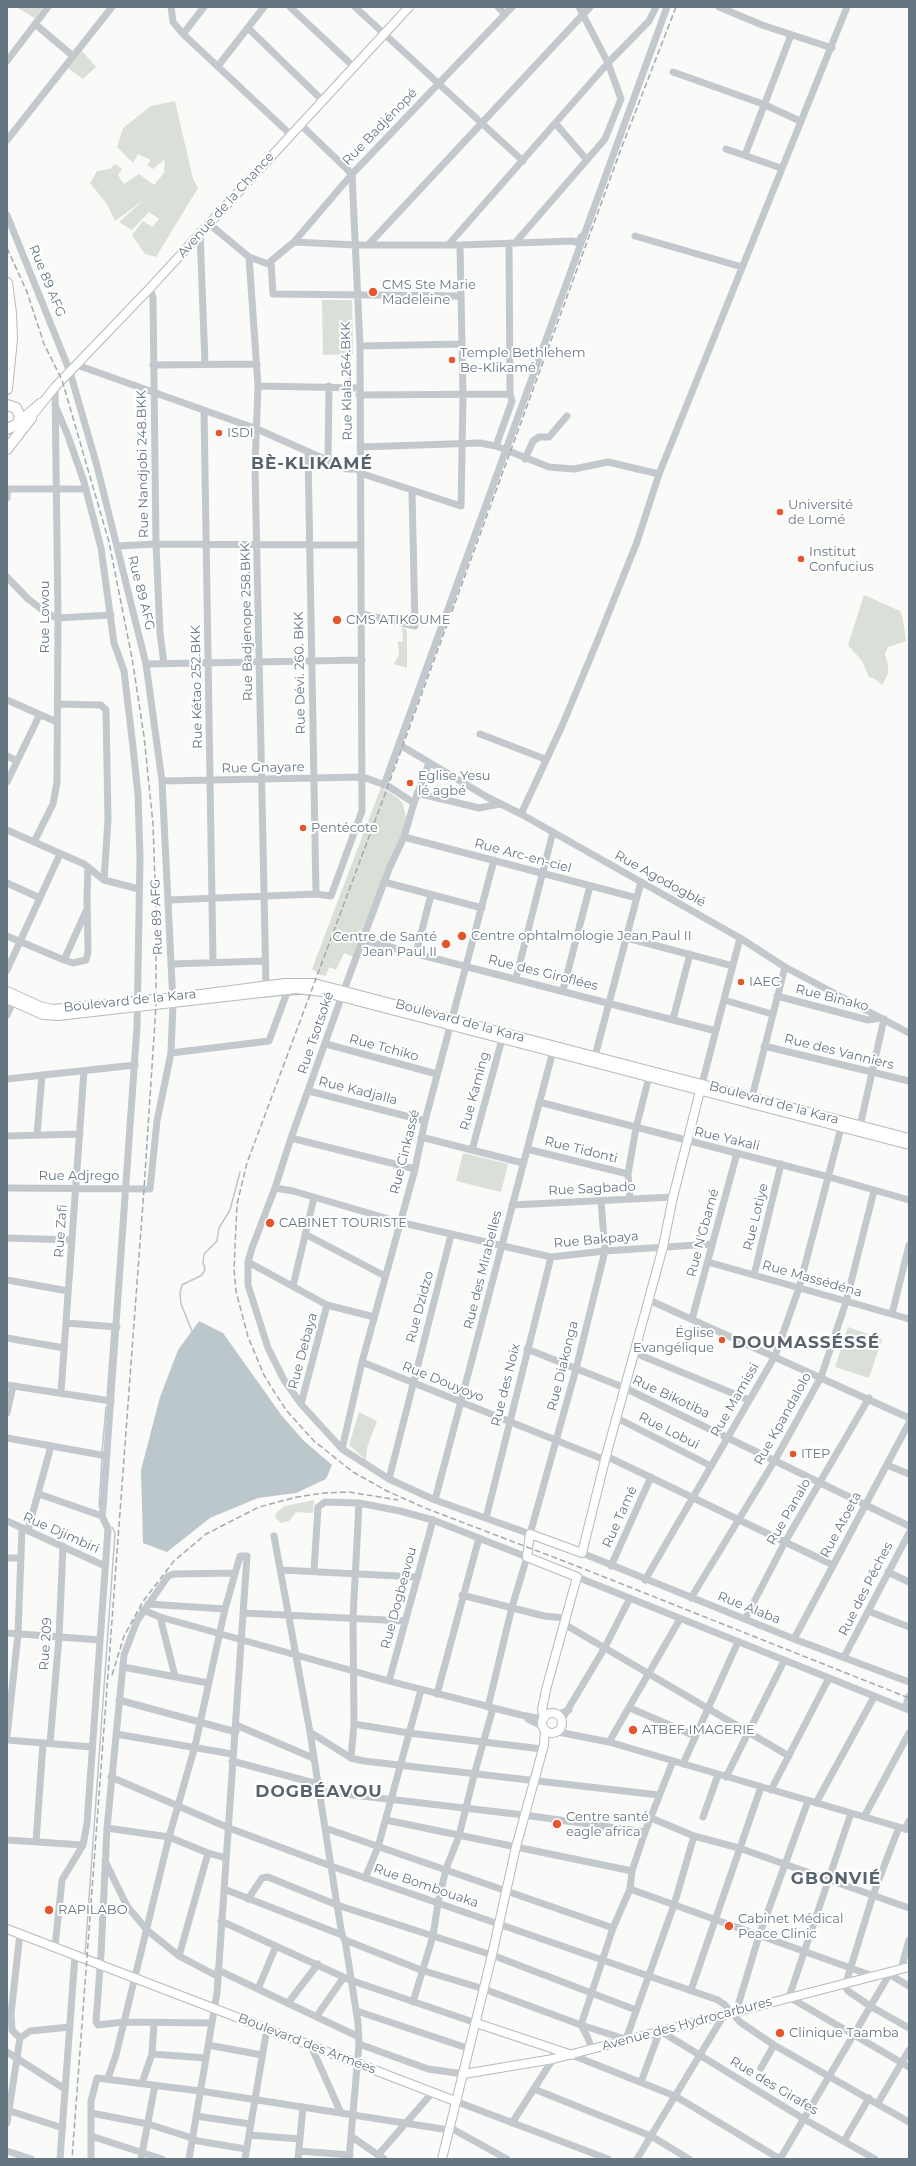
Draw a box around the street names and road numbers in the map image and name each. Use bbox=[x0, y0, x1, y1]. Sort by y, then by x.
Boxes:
street label: Rue Badjénopé bbox=[339, 85, 421, 169]
street label: Avenue de la Chance bbox=[174, 149, 278, 261]
street label: Rue 89 AFG bbox=[25, 243, 69, 319]
street label: Rue Klala.264.BKK bbox=[338, 321, 356, 441]
street label: Rue Nandjobi 248.BKK bbox=[134, 390, 152, 538]
street label: Rue Badjenope 258.BKK bbox=[238, 543, 256, 701]
street label: Rue 89 AFG bbox=[124, 554, 158, 632]
street label: Rue Lowou bbox=[37, 580, 53, 654]
street label: Rue Dévi. 260. BKK bbox=[291, 612, 309, 734]
street label: Rue Kétao 252.BKK bbox=[188, 625, 206, 749]
street label: Rue Gnayare bbox=[221, 759, 305, 777]
street label: Rue Arc-en-ciel bbox=[473, 836, 573, 876]
street label: Rue Agodogblé bbox=[612, 848, 708, 910]
street label: Rue 89 AFG bbox=[148, 879, 166, 955]
street label: Rue des Giroflées bbox=[487, 952, 599, 994]
street label: Rue Binako bbox=[794, 981, 870, 1015]
street label: Boulevard de la Kara bbox=[63, 986, 197, 1016]
street label: Rue Tsotsoké bbox=[295, 990, 337, 1076]
street label: Boulevard de la Kara bbox=[394, 996, 526, 1046]
street label: Rue Tchiko bbox=[348, 1031, 420, 1065]
street label: Rue des Vanniers bbox=[783, 1031, 895, 1073]
street label: Rue Kaming bbox=[457, 1050, 493, 1132]
street label: Rue Kadjalla bbox=[317, 1074, 399, 1108]
street label: Boulevard de la Kara bbox=[708, 1078, 840, 1128]
street label: Rue Cinkassé bbox=[387, 1108, 423, 1196]
street label: Rue Yakali bbox=[693, 1124, 761, 1154]
street label: Rue Tidonti bbox=[543, 1133, 619, 1167]
street label: Rue Adjrego bbox=[39, 1168, 119, 1184]
street label: Rue Sagbado bbox=[548, 1179, 636, 1199]
street label: Rue Lotiye bbox=[740, 1182, 772, 1252]
street label: Rue N'Gbamé bbox=[684, 1187, 722, 1279]
street label: Rue Zafi bbox=[51, 1204, 71, 1258]
street label: Rue des Mirabelles bbox=[461, 1209, 505, 1331]
street label: Rue Bakpaya bbox=[553, 1229, 639, 1251]
street label: Rue Massédéna bbox=[760, 1257, 864, 1301]
street label: Rue Dzidzo bbox=[403, 1269, 437, 1345]
street label: Rue Debaya bbox=[285, 1311, 321, 1391]
street label: Rue Diakonga bbox=[544, 1319, 582, 1413]
street label: Rue des Noix bbox=[488, 1342, 524, 1428]
street label: Rue Douyoyo bbox=[400, 1359, 486, 1405]
street label: Rue Mamissi bbox=[708, 1360, 762, 1440]
street label: Rue Kpandalolo bbox=[751, 1370, 815, 1468]
street label: Rue Bikotiba bbox=[630, 1372, 712, 1422]
street label: Rue Lobui bbox=[636, 1409, 702, 1453]
street label: Rue Panalo bbox=[764, 1476, 814, 1548]
street label: Rue Tamé bbox=[599, 1484, 641, 1550]
street label: Rue Atoeta bbox=[817, 1489, 865, 1561]
street label: Rue Djimbiri bbox=[20, 1509, 102, 1557]
street label: Rue des Pêches bbox=[836, 1540, 896, 1638]
street label: Rue Dogbeavou bbox=[378, 1545, 420, 1651]
street label: Rue Alaba bbox=[715, 1588, 783, 1628]
street label: Rue 209 bbox=[36, 1617, 56, 1671]
street label: Rue Bombouaka bbox=[372, 1861, 480, 1911]
street label: Avenue des Hydrocarbures bbox=[600, 1994, 774, 2054]
street label: Boulevard des Armées bbox=[236, 2010, 378, 2078]
street label: Rue des Girafes bbox=[727, 2054, 821, 2118]

